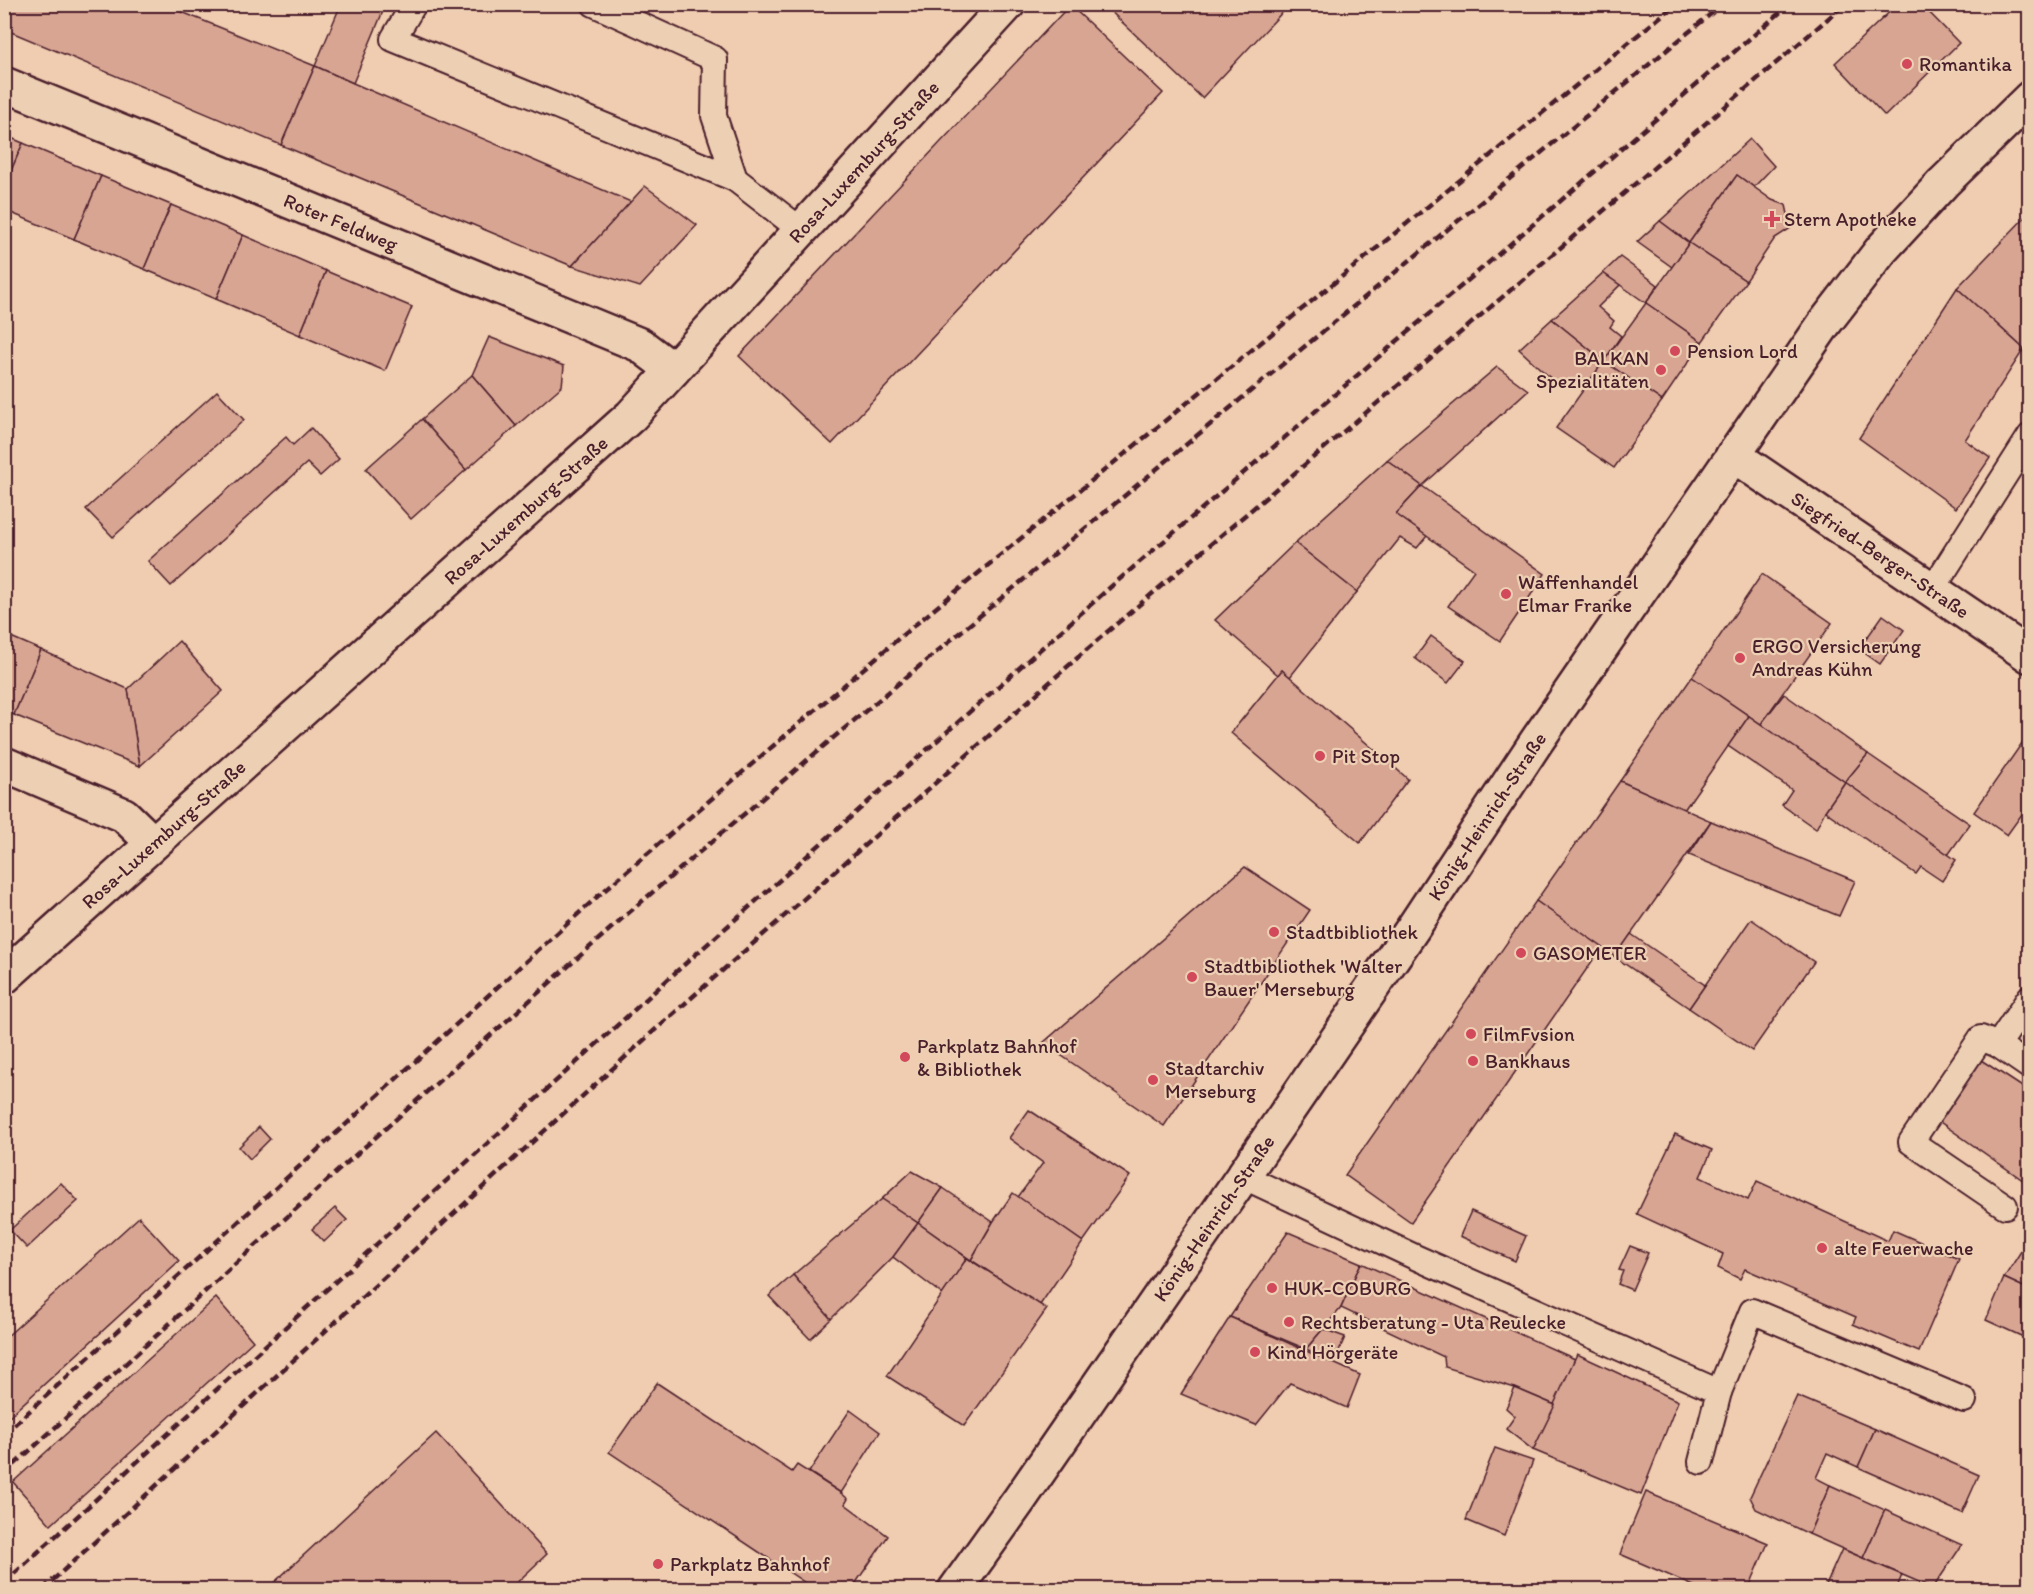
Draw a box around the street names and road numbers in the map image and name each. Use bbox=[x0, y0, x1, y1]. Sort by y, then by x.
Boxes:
street label: Rosa-Luxemburg-Straße bbox=[783, 76, 944, 248]
street label: Roter Feldweg bbox=[280, 188, 402, 257]
street label: Rosa-Luxemburg-Straße bbox=[439, 431, 613, 590]
street label: Siegfried-Berger-Straße bbox=[1787, 486, 1974, 624]
street label: König-Heinrich-Straße bbox=[1423, 727, 1551, 905]
street label: Rosa-Luxemburg-Straße bbox=[77, 755, 250, 914]
street label: König-Heinrich-Straße bbox=[1148, 1130, 1280, 1306]

